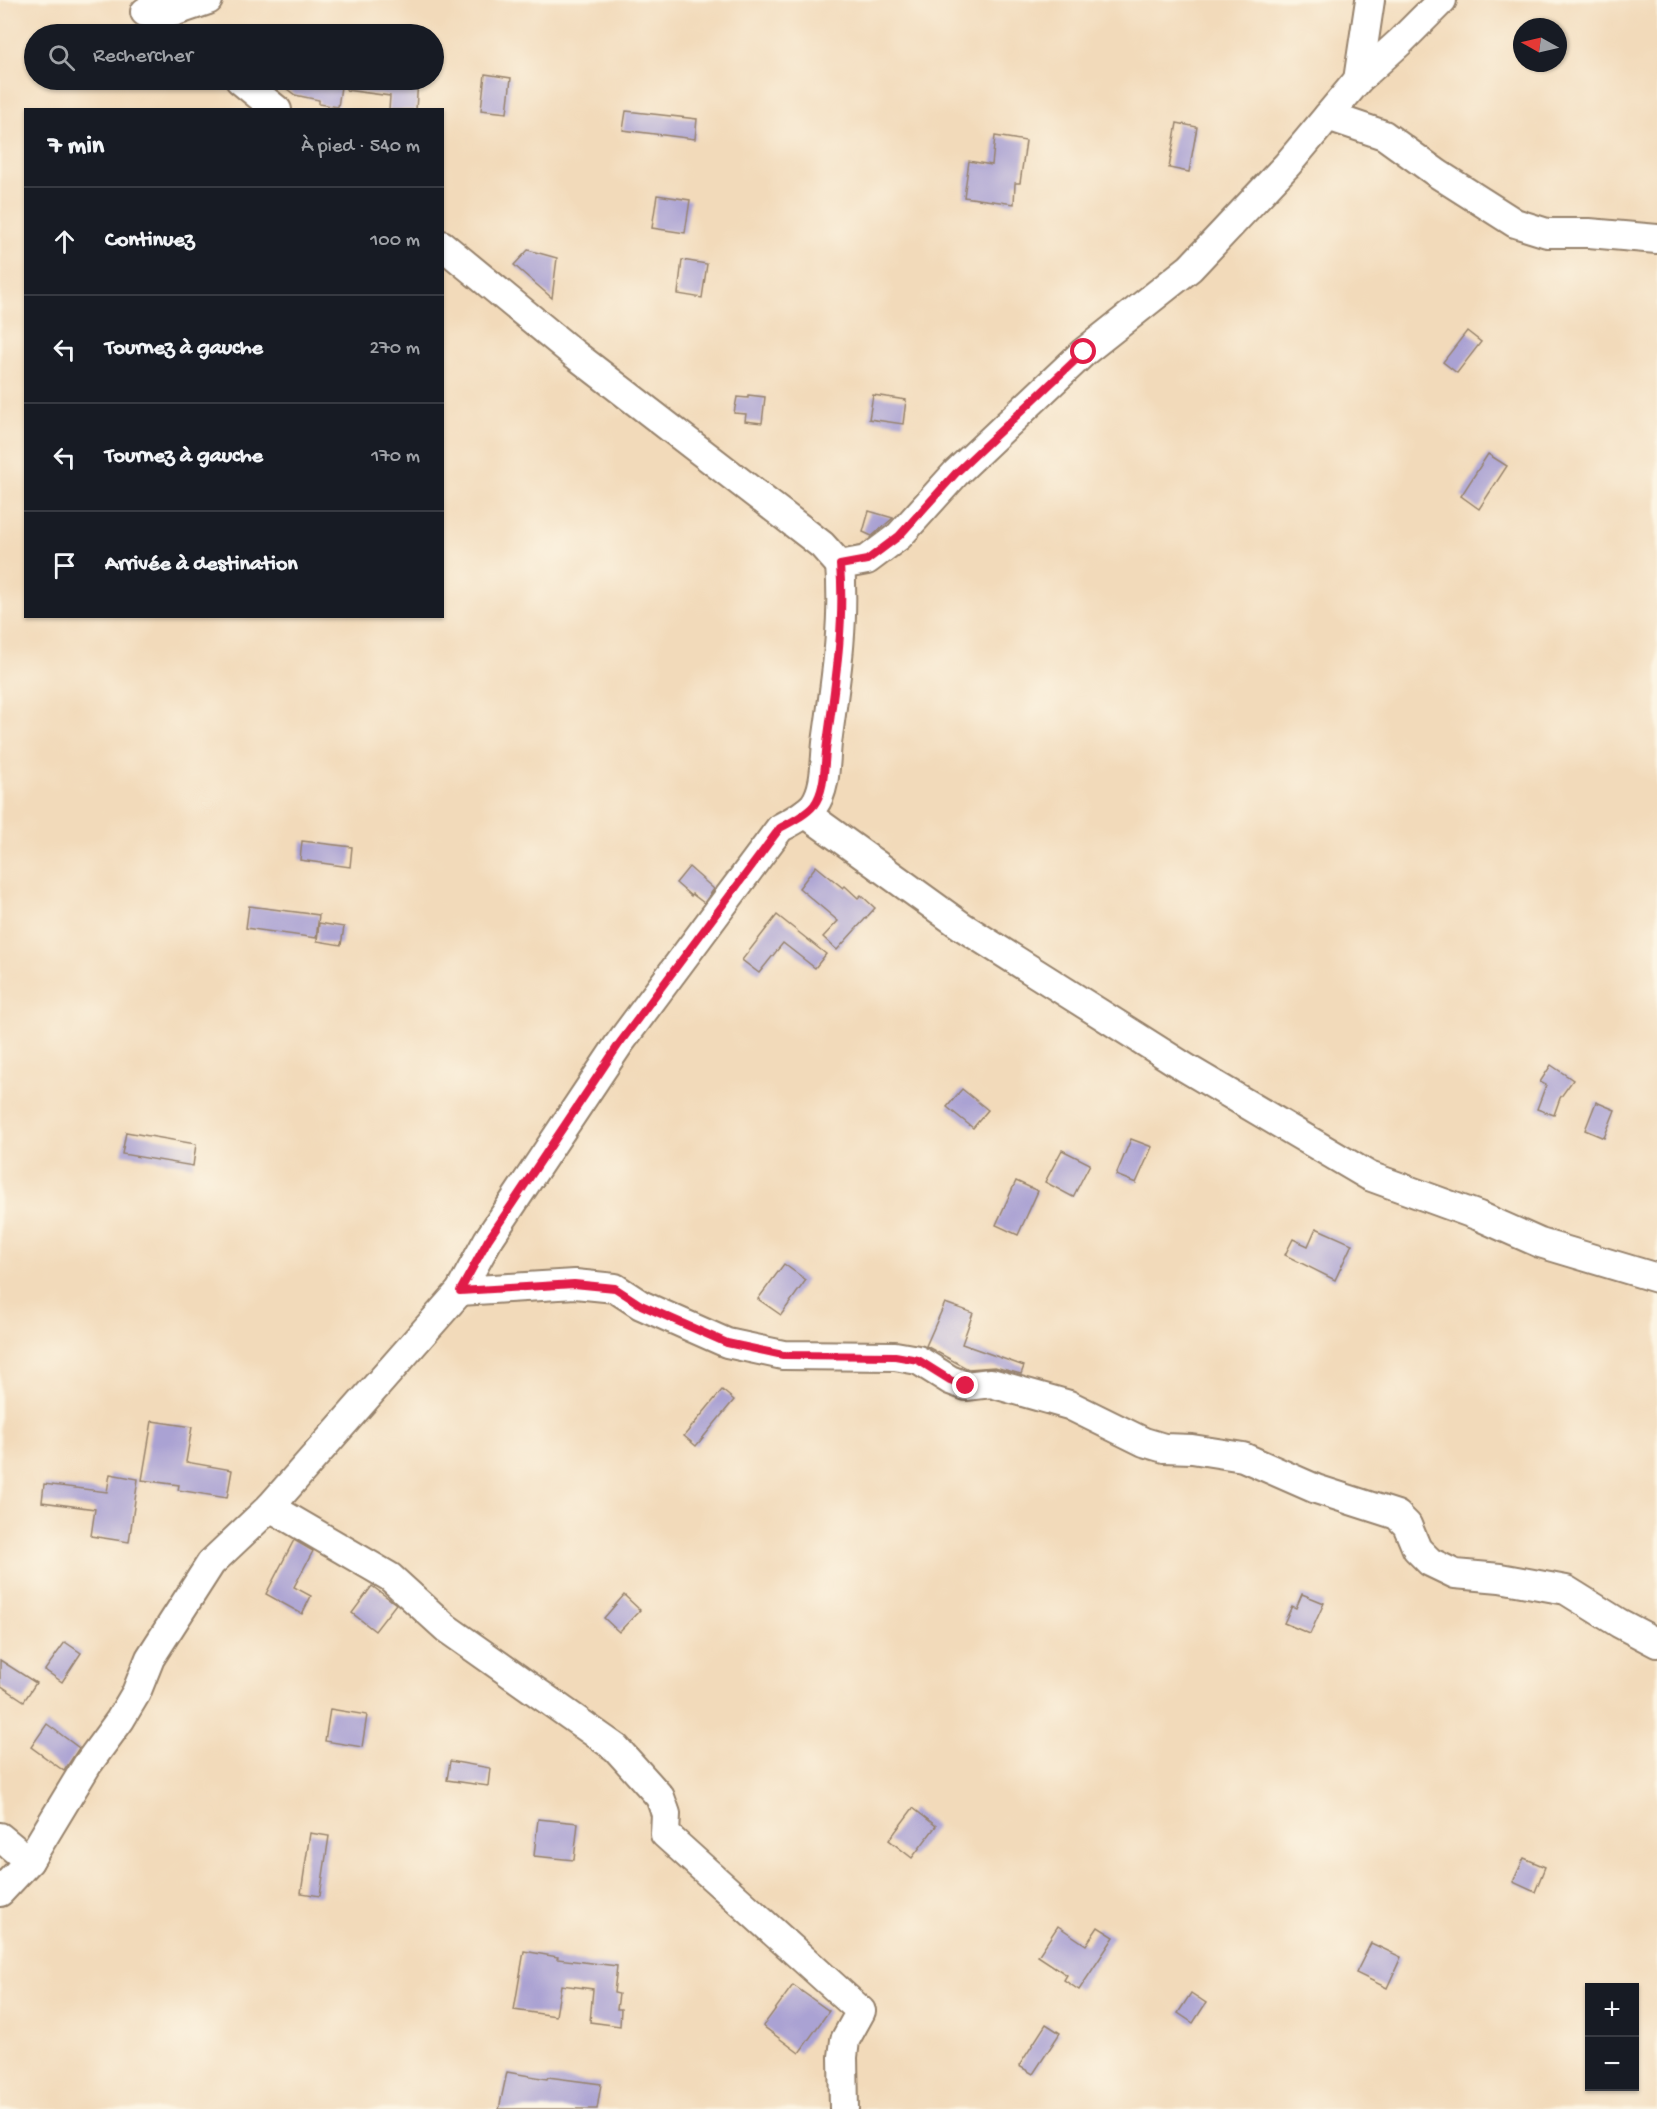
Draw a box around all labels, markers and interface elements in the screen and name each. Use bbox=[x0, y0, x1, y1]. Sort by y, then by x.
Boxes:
north arrow bbox=[1513, 18, 1567, 72]
search box bbox=[24, 24, 444, 90]
icon: search bbox=[45, 41, 78, 74]
text: Rechercher bbox=[93, 44, 193, 70]
text: 7 min bbox=[48, 132, 104, 163]
text: À pied · 540 m bbox=[301, 136, 420, 159]
icon: ahead bbox=[48, 225, 81, 258]
text: Continuez bbox=[105, 228, 194, 254]
text: 100 m bbox=[370, 230, 420, 253]
icon: left bbox=[48, 333, 81, 366]
text: Tournez à gauche bbox=[105, 336, 263, 362]
text: 270 m bbox=[370, 338, 420, 361]
route start bbox=[1070, 338, 1096, 364]
icon: left bbox=[48, 441, 81, 474]
text: Tournez à gauche bbox=[105, 444, 263, 470]
text: 170 m bbox=[371, 446, 420, 469]
icon: arrive bbox=[48, 549, 81, 582]
text: Arrivée à destination bbox=[105, 552, 298, 578]
route end bbox=[952, 1372, 978, 1398]
map controls bbox=[1585, 1983, 1639, 2091]
button: + bbox=[1585, 1983, 1639, 2037]
button: − bbox=[1585, 2037, 1639, 2091]

